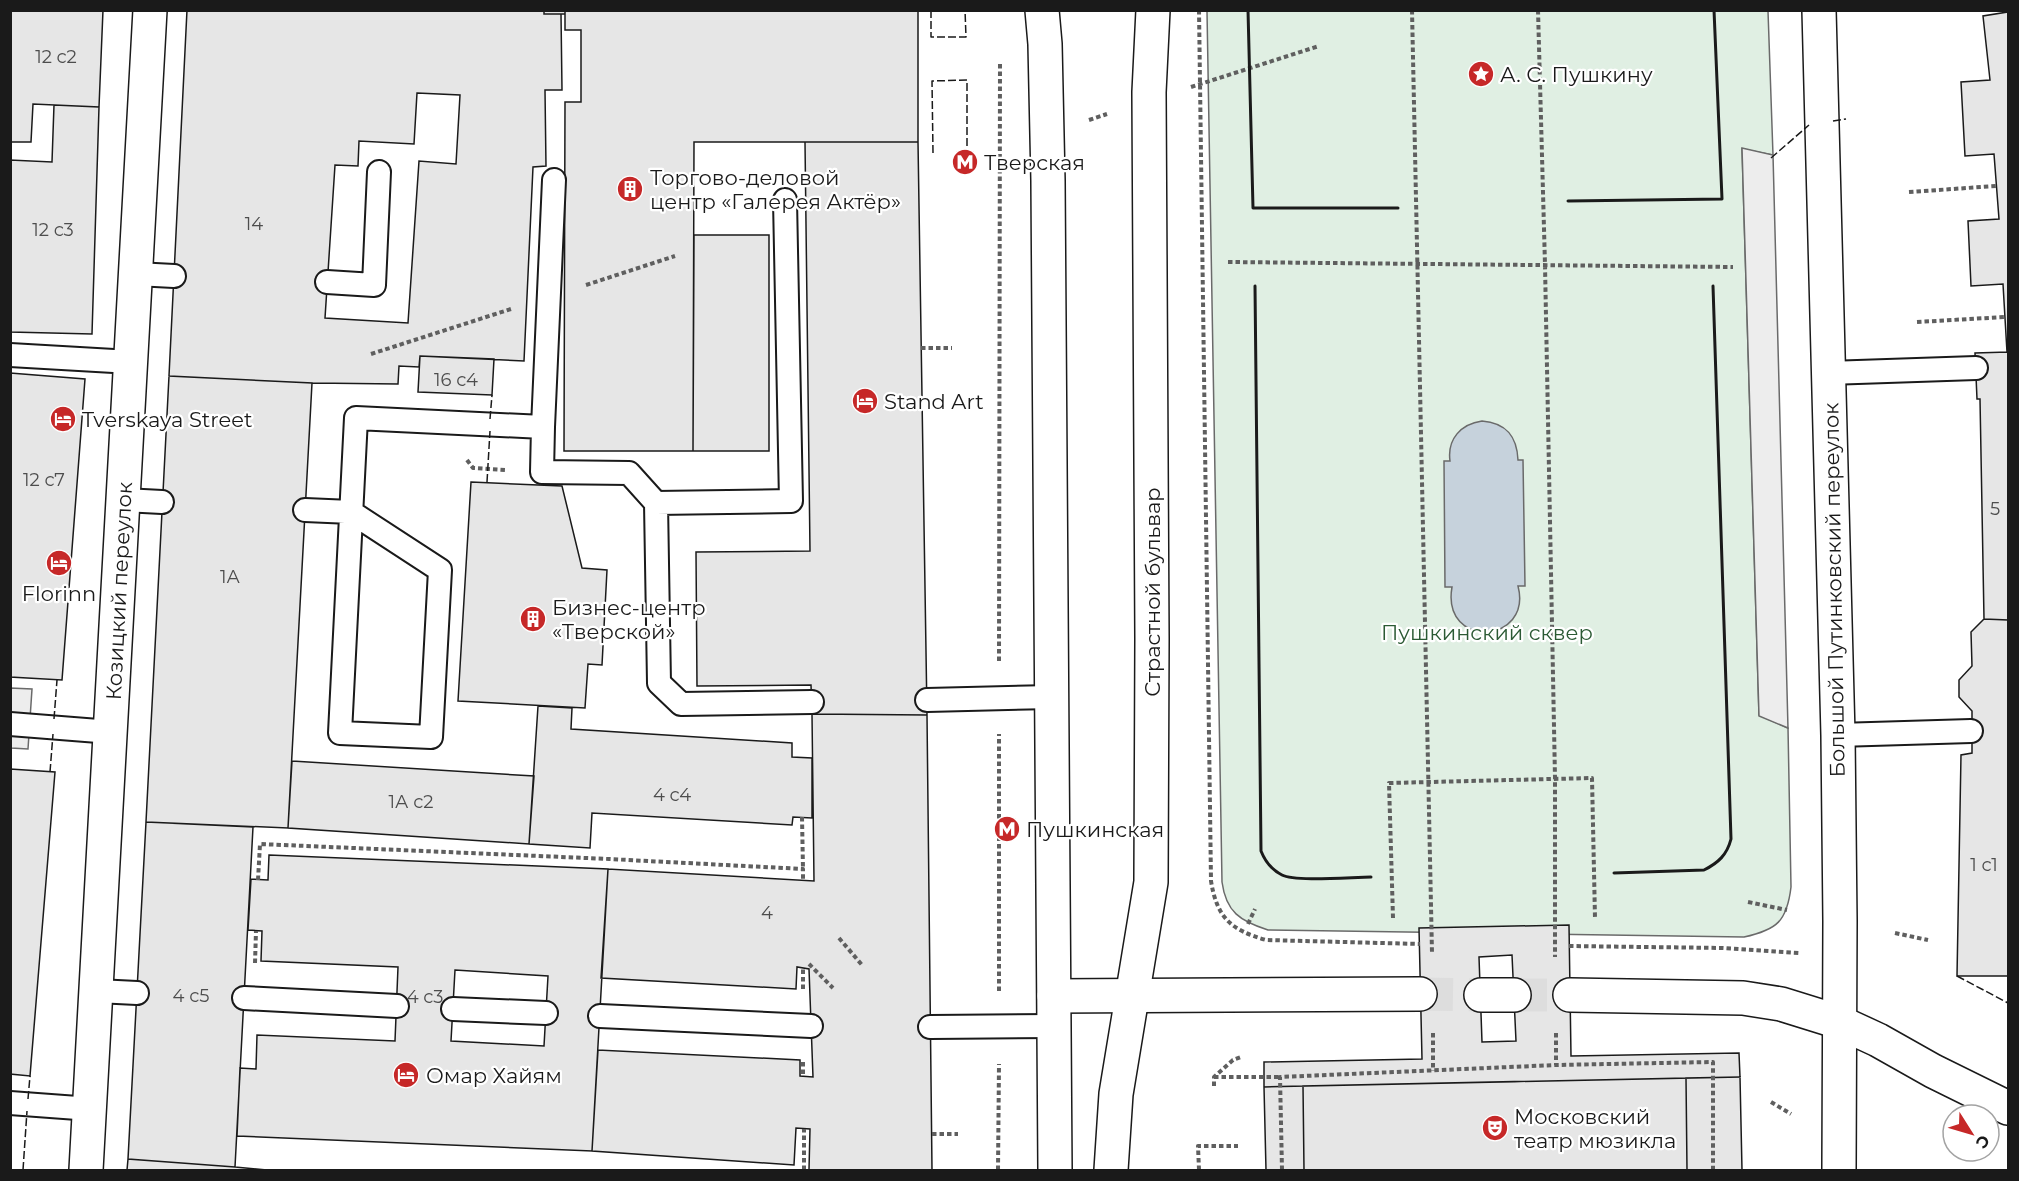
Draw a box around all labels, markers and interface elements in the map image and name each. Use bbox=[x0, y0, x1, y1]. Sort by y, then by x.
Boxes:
house number: 12 с2 bbox=[35, 46, 77, 68]
place icon: А. С. Пушкину bbox=[1466, 59, 1496, 89]
place label: А. С. Пушкину bbox=[1500, 62, 1653, 87]
metro station icon: Тверская bbox=[950, 147, 980, 177]
place label: Тверская bbox=[984, 150, 1085, 175]
place label: Торгово-деловой центр «Галерея Актёр» bbox=[650, 165, 901, 214]
building icon: Торгово-деловой центр «Галерея Актёр» bbox=[615, 174, 645, 204]
house number: 14 bbox=[245, 213, 263, 235]
house number: 12 с3 bbox=[32, 219, 74, 241]
house number: 16 с4 bbox=[434, 369, 478, 391]
hotel icon: Stand Art bbox=[850, 386, 880, 416]
place label: Stand Art bbox=[884, 389, 984, 414]
street label: Большой Путинковский переулок bbox=[1818, 402, 1850, 778]
hotel icon: Tverskaya Street bbox=[48, 404, 78, 434]
place label: Tverskaya Street bbox=[82, 407, 252, 432]
house number: 12 с7 bbox=[23, 469, 65, 491]
street label: Козицкий переулок bbox=[101, 481, 137, 701]
street label: Страстной бульвар bbox=[1140, 487, 1165, 697]
house number: 5 bbox=[1990, 498, 2000, 520]
hotel icon: Florinn bbox=[44, 548, 74, 578]
house number: 1А bbox=[220, 566, 241, 588]
place label: Florinn bbox=[22, 581, 96, 606]
place label: Бизнес-центр «Тверской» bbox=[552, 595, 706, 644]
building icon: Бизнес-центр «Тверской» bbox=[518, 604, 548, 634]
park label: Пушкинский сквер bbox=[1381, 620, 1593, 645]
house number: 4 с4 bbox=[653, 784, 691, 806]
house number: 1А с2 bbox=[389, 791, 433, 813]
metro station icon: Пушкинская bbox=[992, 814, 1022, 844]
place label: Пушкинская bbox=[1026, 817, 1164, 842]
house number: 1 с1 bbox=[1970, 854, 1998, 876]
house number: 4 bbox=[761, 902, 773, 924]
house number: 4 с5 bbox=[173, 985, 209, 1007]
house number: 4 с3 bbox=[407, 986, 443, 1008]
hotel icon: Омар Хайям bbox=[391, 1060, 421, 1090]
place label: Омар Хайям bbox=[426, 1063, 562, 1088]
north arrow bbox=[1941, 1103, 2001, 1163]
place label: Московский театр мюзикла bbox=[1514, 1104, 1676, 1153]
theatre icon: Московский театр мюзикла bbox=[1480, 1113, 1510, 1143]
text: С bbox=[1971, 1131, 1994, 1152]

